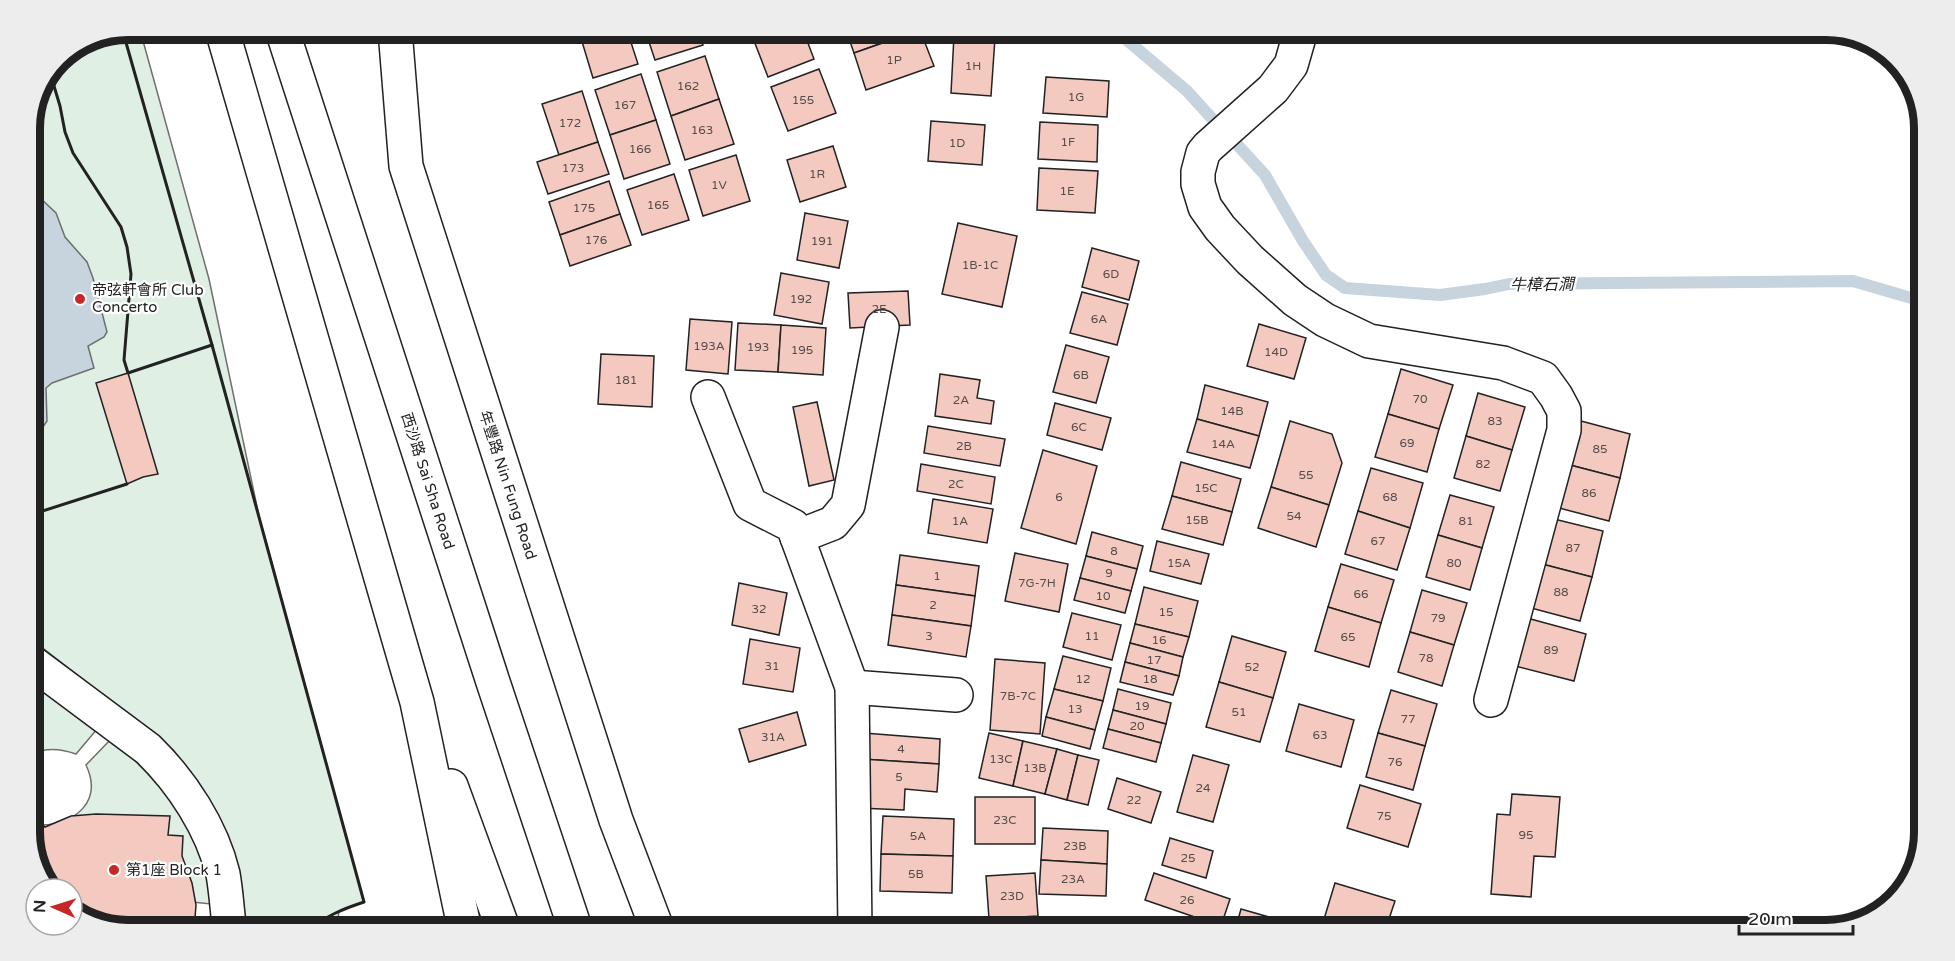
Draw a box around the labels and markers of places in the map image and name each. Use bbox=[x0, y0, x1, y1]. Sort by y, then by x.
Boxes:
place label: 帝弦軒會所 Club Concerto bbox=[92, 281, 204, 316]
marker: 帝弦軒會所 Club Concerto bbox=[73, 292, 87, 306]
place label: 第1座 Block 1 bbox=[126, 861, 222, 879]
marker: 第1座 Block 1 bbox=[107, 863, 121, 877]

